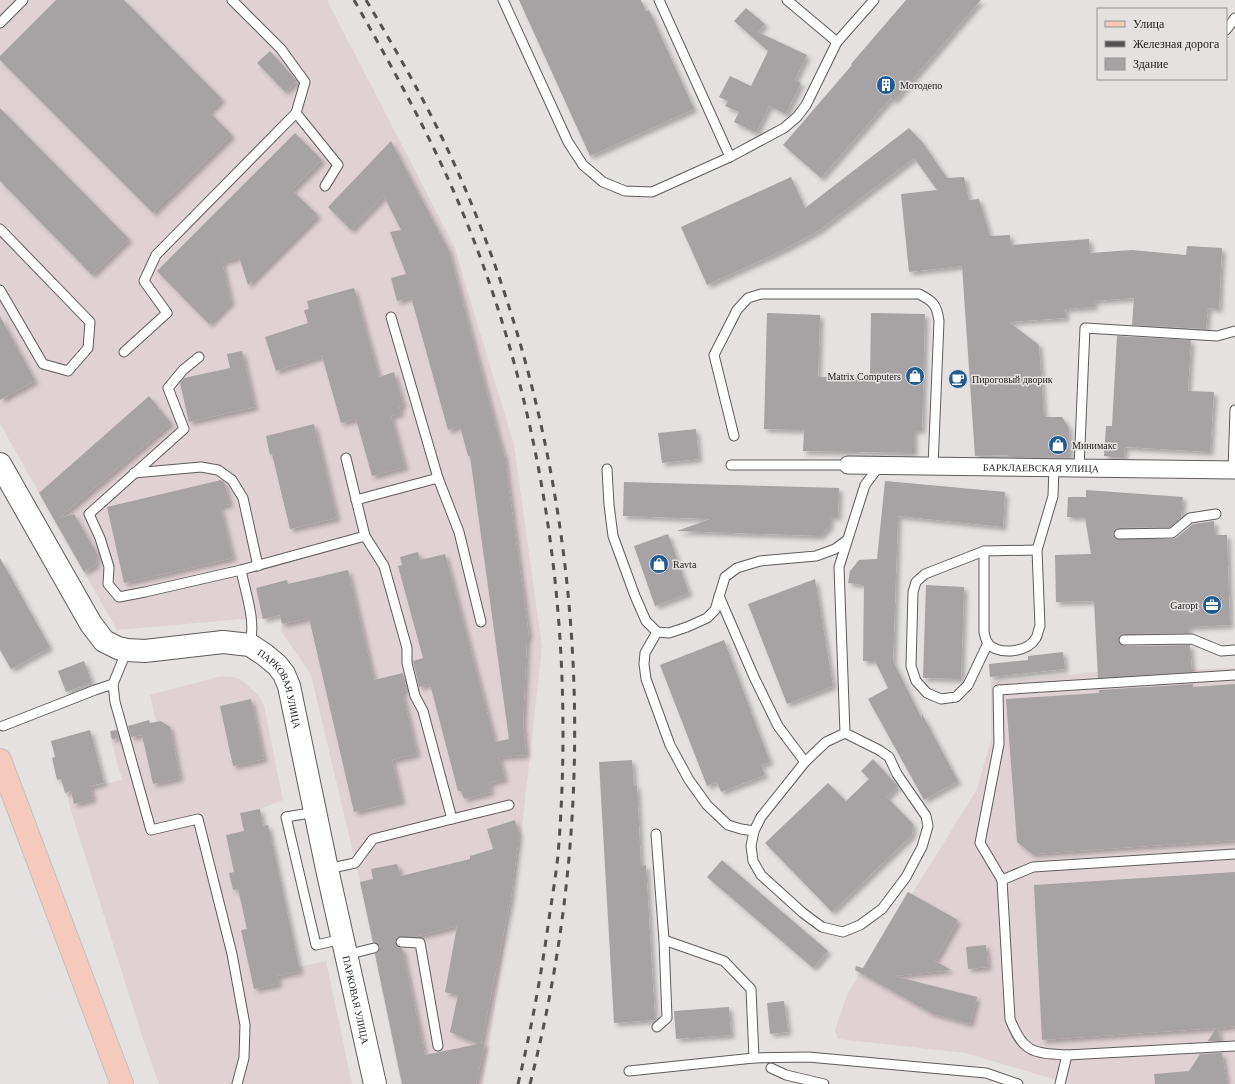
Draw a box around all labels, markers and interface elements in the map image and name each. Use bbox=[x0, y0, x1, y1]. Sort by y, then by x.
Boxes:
legend bbox=[1097, 8, 1227, 80]
text: Улица bbox=[1133, 17, 1165, 31]
text: Железная дорога bbox=[1133, 37, 1220, 51]
text: Здание bbox=[1133, 57, 1168, 71]
building icon: Мотодепо bbox=[875, 74, 897, 96]
place label: Мотодепо bbox=[900, 80, 942, 91]
shop icon: Matrix Computers bbox=[904, 365, 926, 387]
cafe icon: Пироговый дворик bbox=[947, 368, 969, 390]
place label: Matrix Computers bbox=[827, 371, 901, 382]
place label: Пироговый дворик bbox=[972, 374, 1053, 385]
shop icon: Минимакс bbox=[1047, 434, 1069, 456]
place label: Минимакс bbox=[1072, 440, 1117, 451]
street label: БАРКЛАЕВСКАЯ УЛИЦА bbox=[983, 462, 1100, 474]
shop icon: Ravta bbox=[648, 553, 670, 575]
place label: Ravta bbox=[673, 559, 697, 570]
office icon: Garopt bbox=[1201, 594, 1223, 616]
place label: Garopt bbox=[1170, 600, 1198, 611]
street label: ПАРКОВАЯ УЛИЦА bbox=[256, 647, 303, 730]
street label: ПАРКОВАЯ УЛИЦА bbox=[340, 954, 371, 1046]

